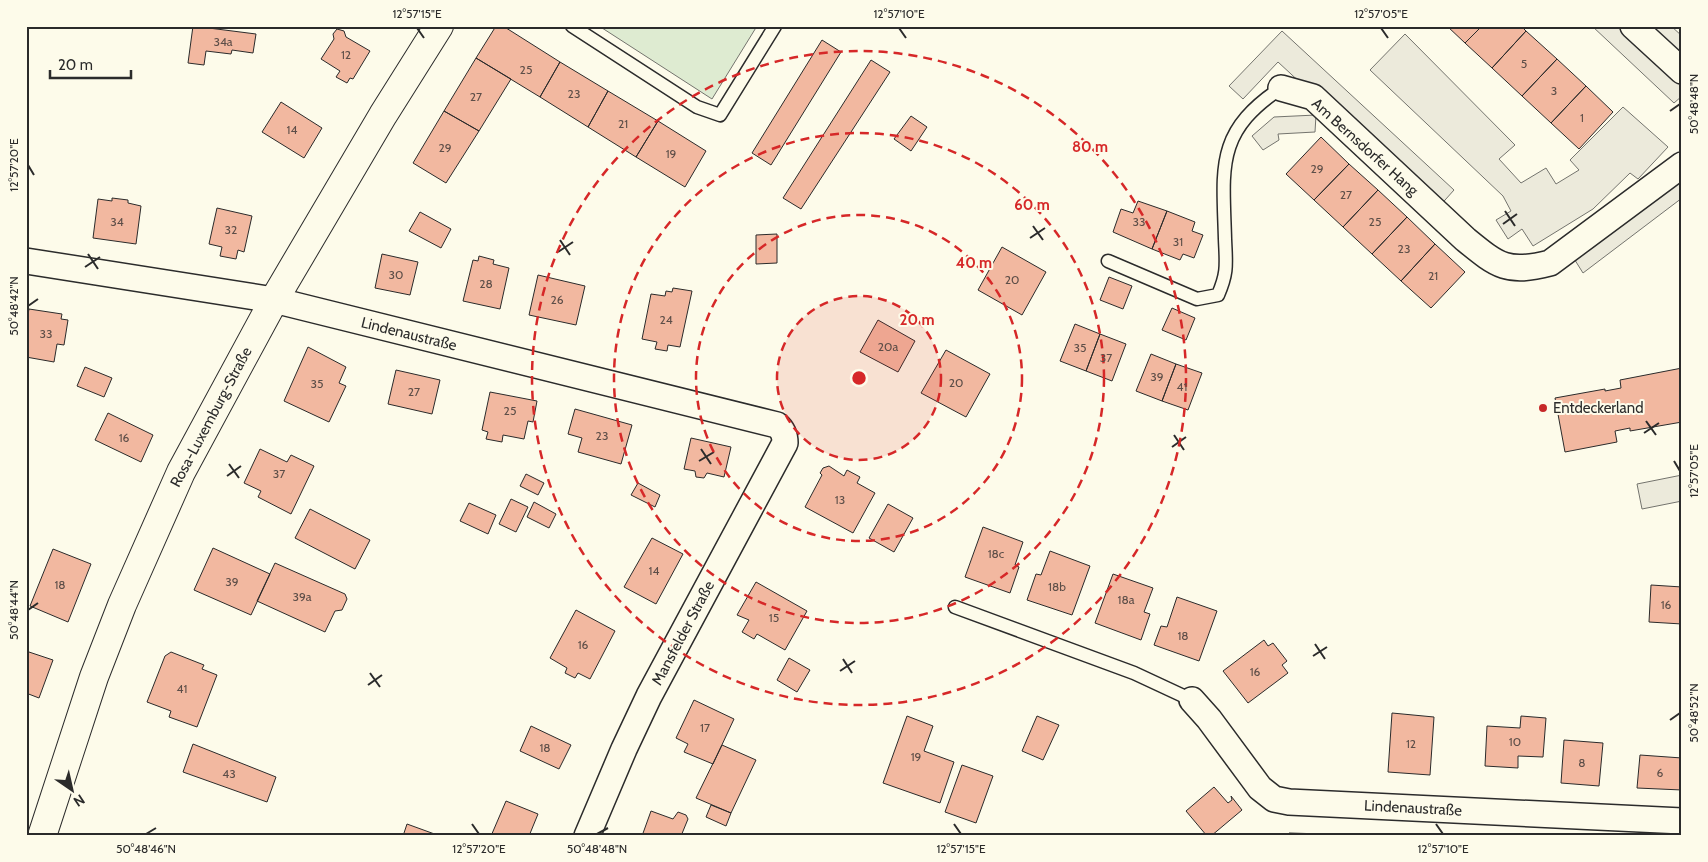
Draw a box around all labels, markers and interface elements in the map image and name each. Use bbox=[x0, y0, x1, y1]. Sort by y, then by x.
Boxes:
text: 12°57'15"E bbox=[392, 6, 442, 21]
text: 12°57'10"E bbox=[873, 6, 925, 21]
text: 12°57'05"E bbox=[1354, 6, 1408, 21]
house number: 34a bbox=[213, 34, 233, 49]
house number: 12 bbox=[341, 47, 351, 62]
scale bar bbox=[50, 48, 131, 80]
text: 20 m bbox=[58, 56, 93, 74]
house number: 5 bbox=[1521, 56, 1527, 71]
house number: 25 bbox=[520, 62, 532, 77]
text: 50°48'48"N bbox=[1686, 74, 1701, 134]
house number: 3 bbox=[1551, 83, 1557, 98]
house number: 23 bbox=[568, 86, 580, 101]
house number: 27 bbox=[470, 89, 482, 104]
street label: Am Bernsdorfer Hang bbox=[1308, 94, 1422, 200]
house number: 1 bbox=[1580, 110, 1584, 125]
house number: 21 bbox=[618, 116, 628, 131]
house number: 14 bbox=[287, 122, 297, 137]
text: 12°57'20"E bbox=[6, 138, 21, 192]
text: 80 m bbox=[1072, 138, 1108, 156]
house number: 29 bbox=[438, 140, 452, 155]
house number: 19 bbox=[666, 146, 677, 161]
house number: 29 bbox=[1310, 161, 1324, 176]
house number: 27 bbox=[1340, 187, 1352, 202]
text: 60 m bbox=[1014, 196, 1050, 214]
house number: 34 bbox=[110, 214, 124, 229]
house number: 33 bbox=[1133, 214, 1145, 229]
house number: 25 bbox=[1369, 214, 1381, 229]
house number: 32 bbox=[225, 222, 237, 237]
house number: 31 bbox=[1173, 234, 1183, 249]
house number: 23 bbox=[1398, 241, 1410, 256]
text: 40 m bbox=[956, 254, 992, 272]
house number: 30 bbox=[389, 267, 403, 282]
house number: 21 bbox=[1428, 268, 1438, 283]
house number: 20 bbox=[1005, 272, 1019, 287]
text: 50°48'42"N bbox=[6, 276, 21, 336]
house number: 28 bbox=[479, 276, 493, 291]
house number: 26 bbox=[550, 292, 564, 307]
text: 20 m bbox=[900, 311, 934, 329]
house number: 24 bbox=[659, 312, 673, 327]
street label: Lindenaustraße bbox=[359, 313, 459, 355]
house number: 33 bbox=[40, 326, 52, 341]
house number: 20a bbox=[878, 339, 898, 354]
house number: 35 bbox=[1074, 340, 1086, 355]
street label: Rosa-Luxemburg-Straße bbox=[166, 344, 256, 490]
house number: 37 bbox=[1100, 350, 1112, 365]
centre of rings bbox=[850, 369, 868, 387]
house number: 39 bbox=[1150, 369, 1164, 384]
house number: 20 bbox=[949, 375, 963, 390]
house number: 35 bbox=[311, 376, 323, 391]
house number: 41 bbox=[1177, 379, 1187, 394]
house number: 27 bbox=[408, 384, 420, 399]
place label: Entdeckerland bbox=[1553, 399, 1644, 417]
marker: Entdeckerland bbox=[1537, 402, 1549, 414]
house number: 25 bbox=[504, 403, 516, 418]
house number: 23 bbox=[596, 428, 608, 443]
house number: 16 bbox=[119, 430, 130, 445]
text: 12°57'05"E bbox=[1686, 444, 1701, 498]
house number: 37 bbox=[273, 466, 285, 481]
house number: 13 bbox=[835, 492, 845, 507]
house number: 18c bbox=[988, 546, 1005, 561]
house number: 14 bbox=[649, 563, 659, 578]
house number: 39 bbox=[225, 574, 239, 589]
house number: 18 bbox=[54, 577, 66, 592]
street label: Mansfelder Straße bbox=[648, 577, 718, 688]
house number: 18b bbox=[1048, 579, 1066, 594]
text: 50°48'44"N bbox=[6, 580, 21, 640]
house number: 39a bbox=[292, 589, 312, 604]
house number: 18a bbox=[1118, 592, 1135, 607]
house number: 16 bbox=[1661, 597, 1672, 612]
house number: 15 bbox=[769, 610, 779, 625]
house number: 18 bbox=[1177, 628, 1189, 643]
house number: 16 bbox=[578, 637, 589, 652]
house number: 16 bbox=[1250, 664, 1261, 679]
house number: 41 bbox=[177, 681, 187, 696]
text: 50°48'52"N bbox=[1686, 683, 1701, 743]
house number: 17 bbox=[700, 720, 710, 735]
house number: 10 bbox=[1509, 734, 1521, 749]
house number: 12 bbox=[1406, 736, 1416, 751]
house number: 18 bbox=[539, 740, 551, 755]
house number: 19 bbox=[911, 749, 922, 764]
house number: 8 bbox=[1578, 755, 1586, 770]
north arrow bbox=[48, 764, 98, 814]
house number: 6 bbox=[1657, 765, 1664, 780]
house number: 43 bbox=[222, 766, 236, 781]
text: N bbox=[70, 791, 88, 811]
street label: Lindenaustraße bbox=[1364, 796, 1463, 820]
text: 50°48'46"N bbox=[116, 841, 176, 856]
text: 12°57'20"E bbox=[452, 841, 506, 856]
text: 50°48'48"N bbox=[567, 841, 627, 856]
text: 12°57'15"E bbox=[936, 841, 986, 856]
text: 12°57'10"E bbox=[1417, 841, 1469, 856]

